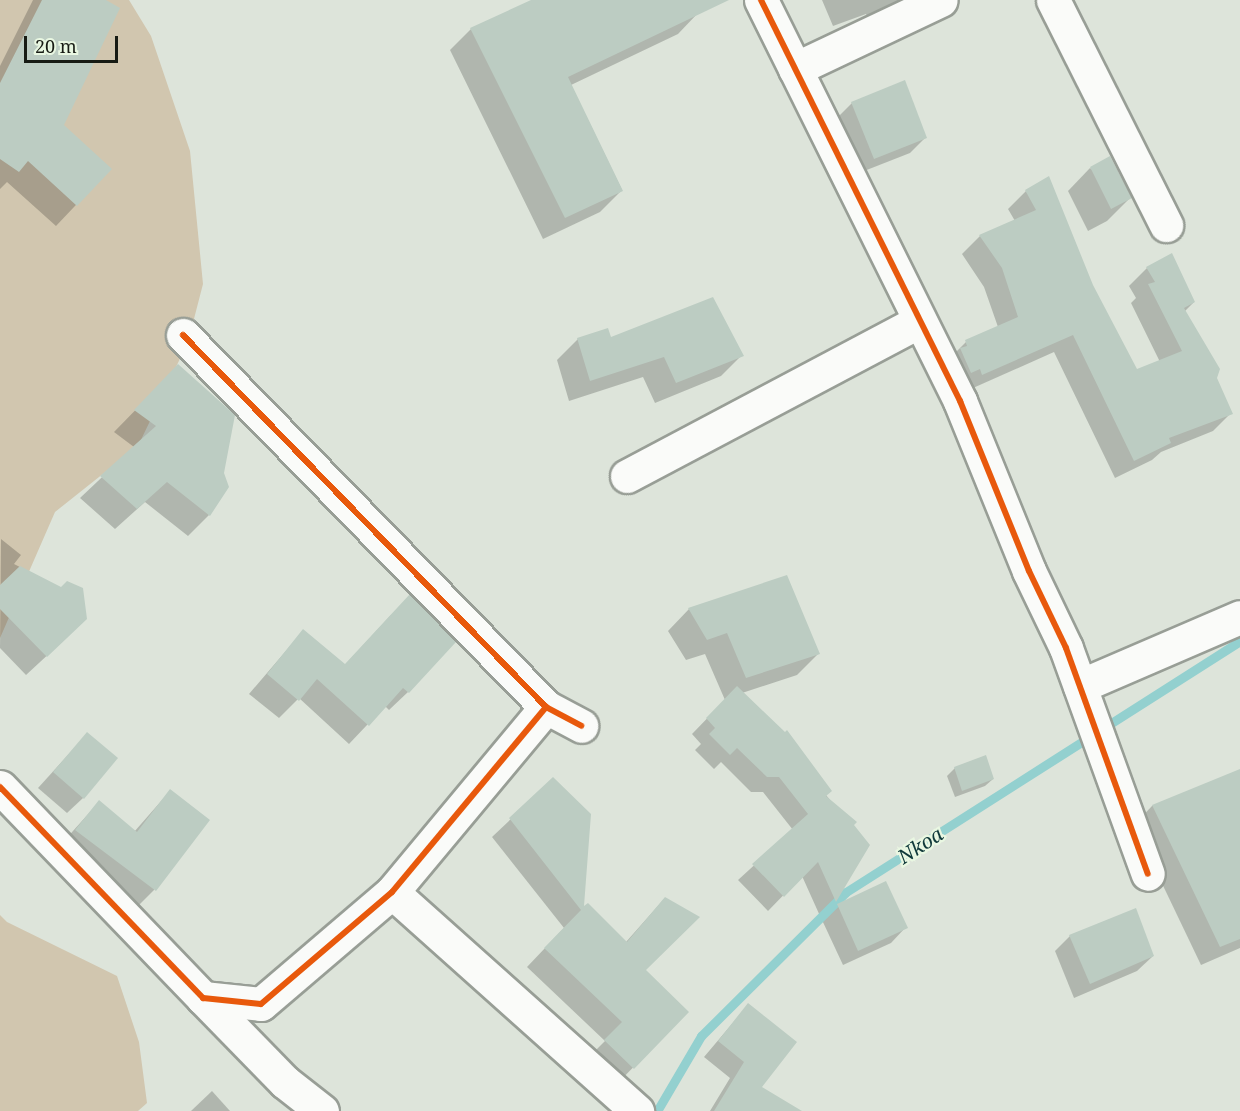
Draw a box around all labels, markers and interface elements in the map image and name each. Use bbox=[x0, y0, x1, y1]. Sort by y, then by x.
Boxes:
scale bar bbox=[27, 24, 122, 62]
text: 20 m bbox=[35, 34, 77, 58]
water label: Nkoa bbox=[893, 822, 947, 868]

